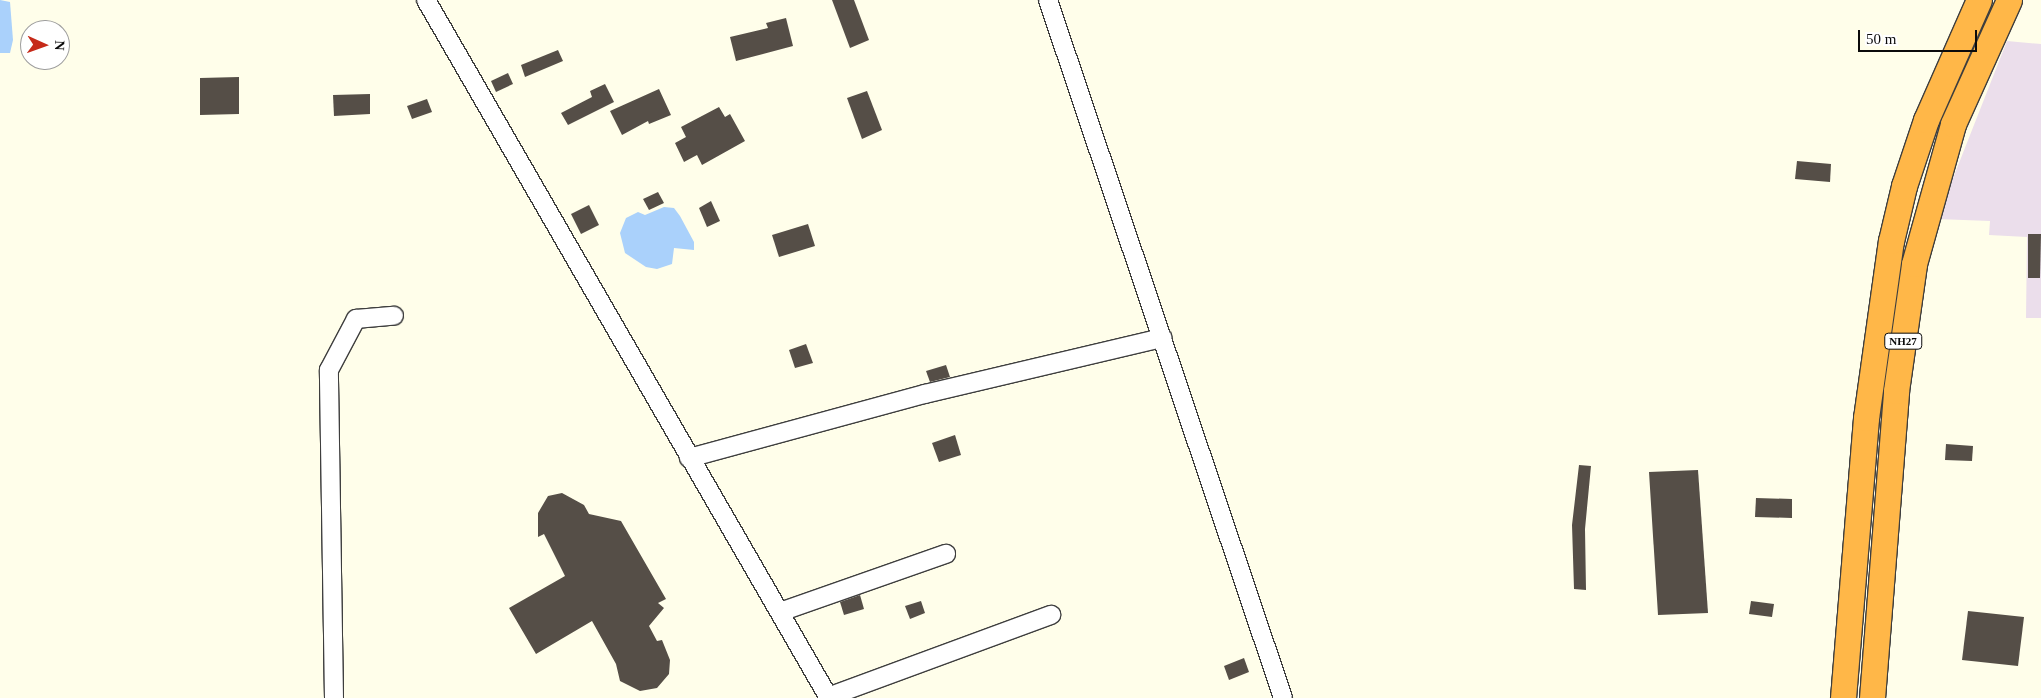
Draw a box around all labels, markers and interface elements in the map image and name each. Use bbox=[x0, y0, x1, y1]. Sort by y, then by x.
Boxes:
north arrow bbox=[20, 20, 70, 70]
scale bar bbox=[1861, 20, 1980, 52]
text: 50 m bbox=[1866, 31, 1896, 47]
text: N bbox=[52, 40, 67, 51]
road number: NH27 bbox=[1884, 332, 1922, 350]

